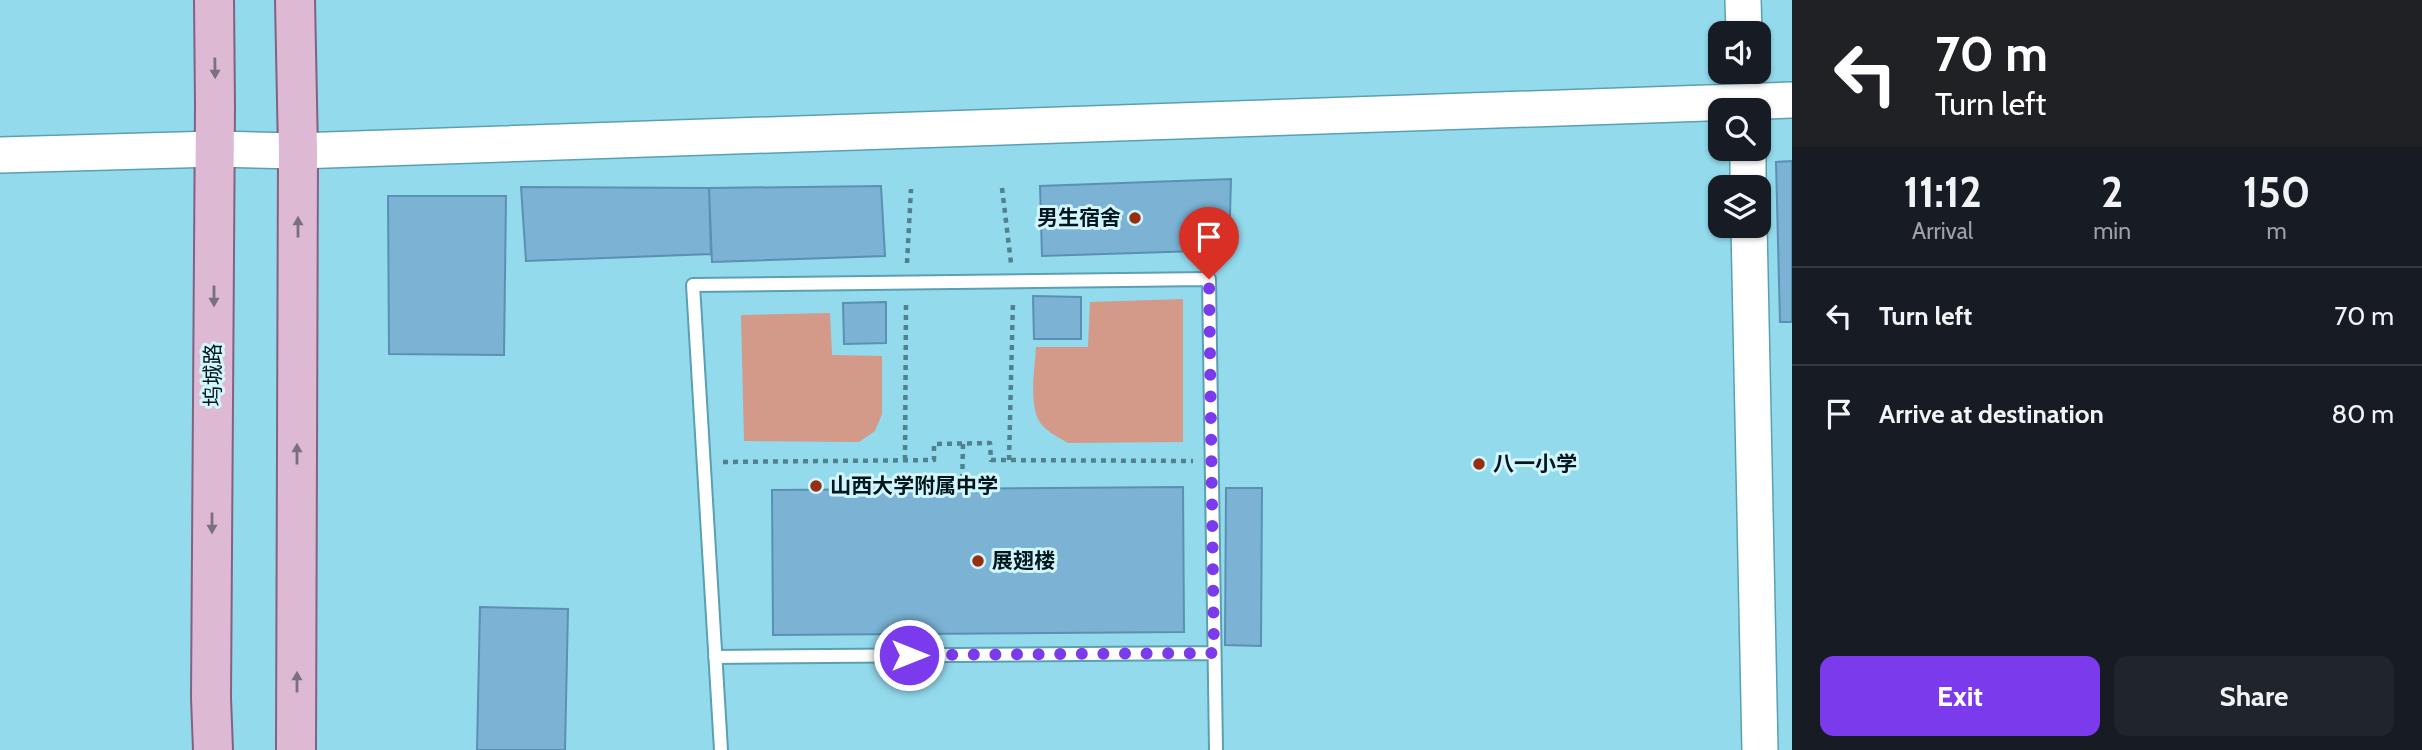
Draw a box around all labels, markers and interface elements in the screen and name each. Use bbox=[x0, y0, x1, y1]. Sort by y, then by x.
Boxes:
map controls bbox=[1708, 21, 1771, 238]
button: sound bbox=[1708, 21, 1771, 84]
text: 70 m bbox=[1935, 24, 2048, 83]
icon: left bbox=[1820, 28, 1911, 119]
one-way arrow bbox=[209, 57, 221, 79]
text: Turn left bbox=[1935, 84, 2046, 123]
button: search bbox=[1708, 98, 1771, 161]
text: 11:12 bbox=[1904, 166, 1982, 218]
text: 2 bbox=[2101, 166, 2123, 218]
text: 150 bbox=[2243, 166, 2310, 218]
button: layers bbox=[1708, 175, 1771, 238]
place label: 男生宿舍 bbox=[1037, 205, 1121, 230]
pin bbox=[1179, 207, 1239, 279]
marker: 男生宿舍 bbox=[1127, 210, 1143, 226]
one-way arrow bbox=[292, 216, 304, 238]
text: Arrival bbox=[1912, 217, 1973, 245]
text: min bbox=[2093, 217, 2131, 245]
text: m bbox=[2266, 217, 2287, 245]
icon: arrive bbox=[1190, 218, 1228, 256]
one-way arrow bbox=[208, 285, 220, 307]
icon: left bbox=[1820, 297, 1858, 335]
text: Turn left bbox=[1879, 300, 1972, 332]
text: 70 m bbox=[2334, 300, 2394, 332]
street label: 坞城路 bbox=[200, 344, 225, 407]
icon: arrive bbox=[1820, 395, 1858, 433]
text: Arrive at destination bbox=[1879, 398, 2104, 430]
text: 80 m bbox=[2331, 398, 2394, 430]
one-way arrow bbox=[291, 443, 303, 465]
place label: 八一小学 bbox=[1493, 451, 1577, 476]
marker: 八一小学 bbox=[1471, 456, 1487, 472]
place label: 山西大学附属中学 bbox=[830, 473, 998, 498]
marker: 山西大学附属中学 bbox=[808, 478, 824, 494]
one-way arrow bbox=[206, 512, 218, 534]
place label: 展翅楼 bbox=[992, 548, 1055, 573]
marker: 展翅楼 bbox=[970, 553, 986, 569]
position arrow bbox=[872, 618, 946, 692]
button: Exit bbox=[1820, 656, 2100, 736]
button: Share bbox=[2114, 656, 2394, 736]
one-way arrow bbox=[291, 671, 303, 693]

